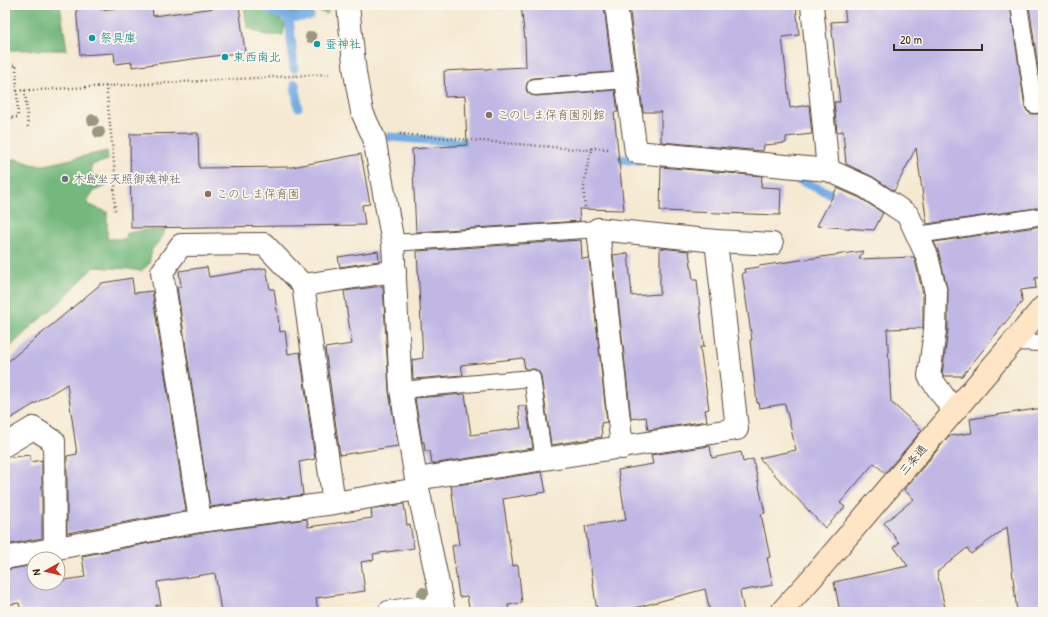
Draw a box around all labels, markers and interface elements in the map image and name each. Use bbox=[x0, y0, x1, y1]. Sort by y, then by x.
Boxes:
scale bar bbox=[894, 26, 982, 52]
place label: 祭具庫 bbox=[100, 29, 136, 46]
text: 20 m bbox=[900, 31, 922, 48]
marker: 祭具庫 bbox=[87, 33, 97, 43]
place label: 蚕神社 bbox=[325, 35, 361, 52]
marker: 蚕神社 bbox=[312, 39, 322, 49]
place label: 東西南北 bbox=[233, 48, 281, 65]
marker: 東西南北 bbox=[220, 52, 230, 62]
place label: このしま保育園別館 bbox=[497, 106, 605, 123]
marker: このしま保育園別館 bbox=[484, 110, 494, 120]
place label: 木島坐天照御魂神社 bbox=[73, 170, 181, 187]
marker: 木島坐天照御魂神社 bbox=[60, 174, 70, 184]
place label: このしま保育園 bbox=[216, 185, 300, 202]
marker: このしま保育園 bbox=[203, 189, 213, 199]
street label: 三条通 bbox=[895, 440, 931, 479]
north arrow bbox=[26, 551, 66, 591]
text: N bbox=[29, 568, 43, 576]

